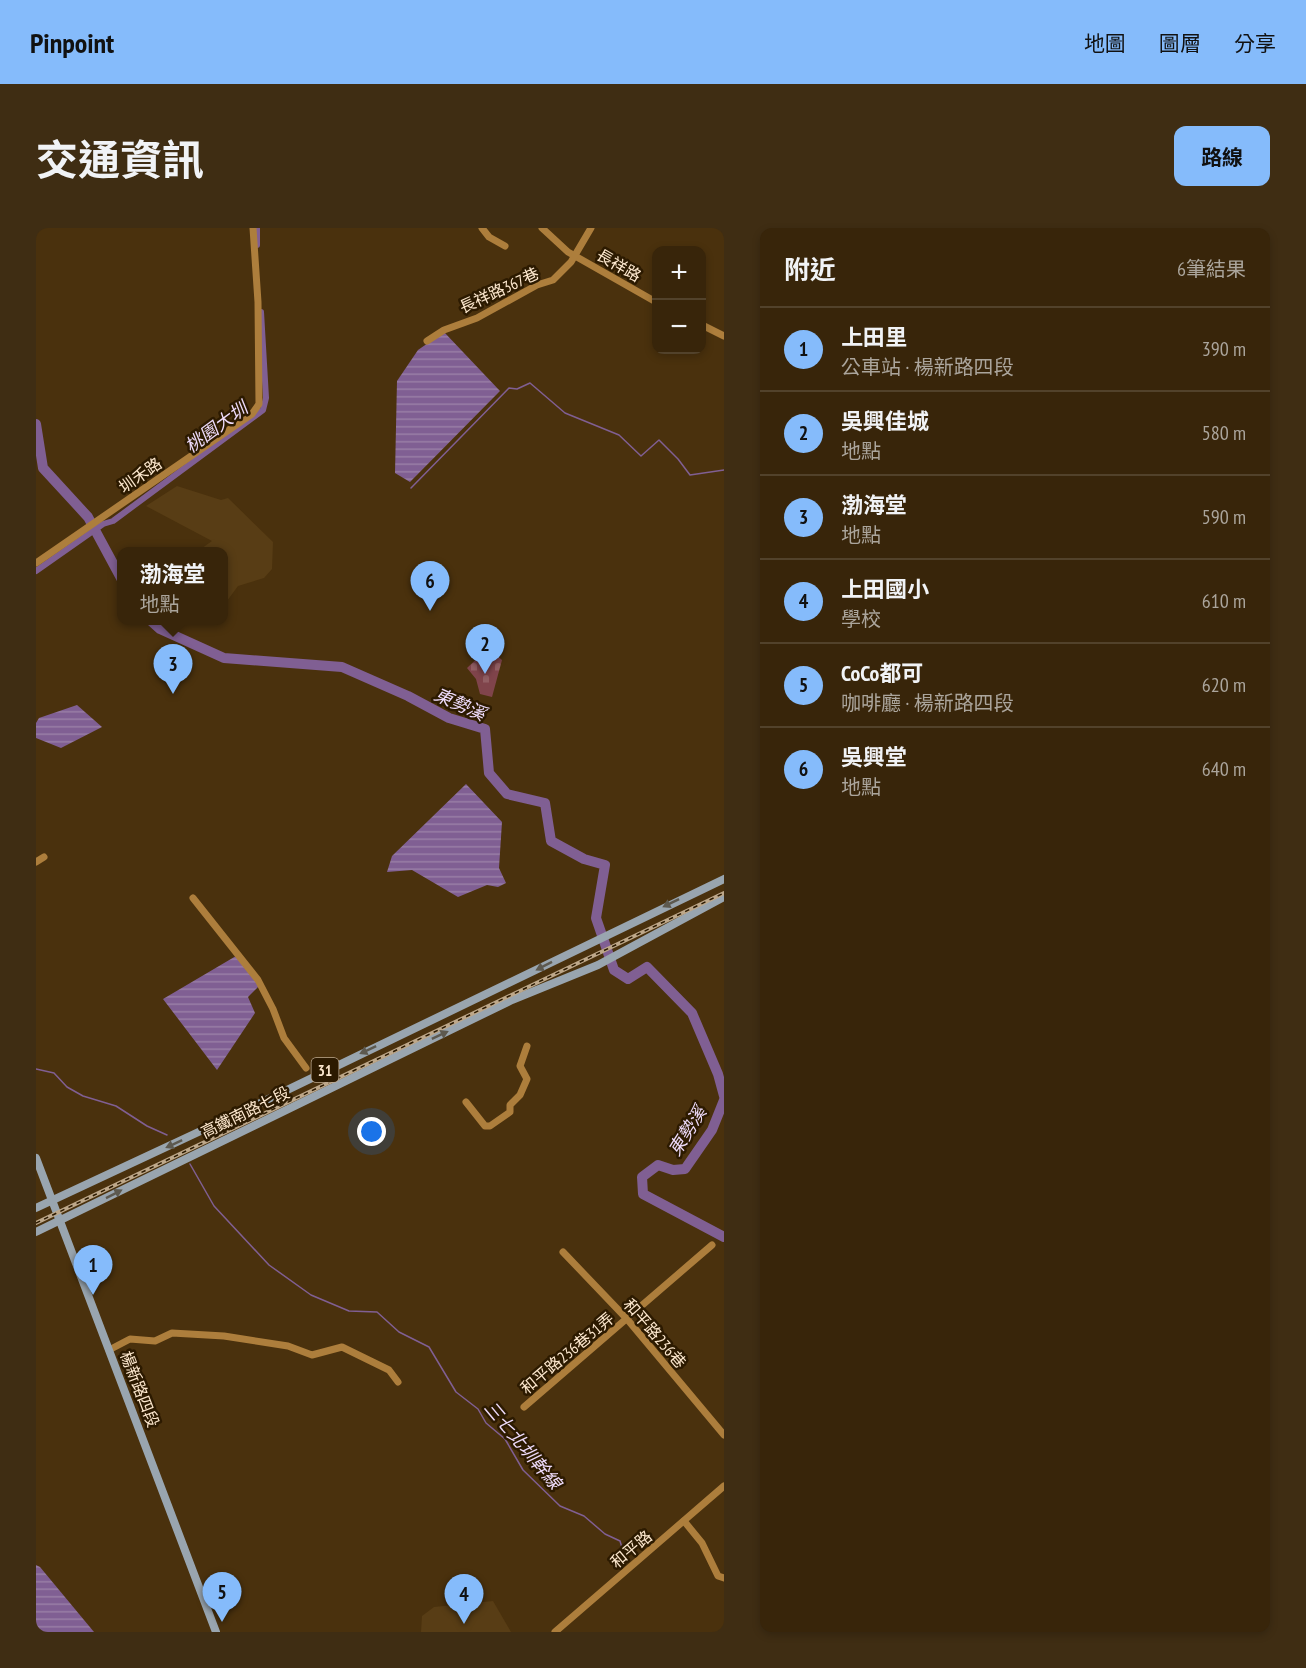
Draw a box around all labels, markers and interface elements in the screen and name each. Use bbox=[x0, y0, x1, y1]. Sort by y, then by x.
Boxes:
text: Pinpoint bbox=[30, 24, 114, 61]
text: 地圖 bbox=[1084, 30, 1126, 57]
text: 圖層 bbox=[1159, 30, 1201, 57]
text: 分享 bbox=[1234, 30, 1276, 57]
button: 路線 bbox=[1174, 126, 1270, 186]
text: 交通資訊 bbox=[36, 132, 204, 187]
street label: 長祥路 bbox=[593, 244, 645, 286]
map controls bbox=[652, 246, 706, 354]
button: + bbox=[652, 246, 706, 300]
text: 附近 bbox=[784, 253, 836, 286]
text: 6筆結果 bbox=[1177, 256, 1246, 282]
street label: 長祥路367巷 bbox=[456, 263, 542, 317]
button: − bbox=[652, 300, 706, 354]
text: 上田里 bbox=[841, 323, 907, 351]
text: 1 bbox=[799, 336, 808, 362]
text: 390 m bbox=[1202, 336, 1246, 362]
text: 公車站 · 楊新路四段 bbox=[841, 354, 1014, 380]
water label: 桃園大圳 bbox=[180, 395, 254, 457]
text: 吳興佳城 bbox=[841, 407, 929, 435]
text: 2 bbox=[799, 420, 808, 446]
text: 580 m bbox=[1202, 420, 1246, 446]
text: 地點 bbox=[841, 438, 881, 464]
street label: 圳禾路 bbox=[115, 453, 165, 497]
text: 渤海堂 bbox=[841, 491, 907, 519]
text: 3 bbox=[799, 504, 808, 530]
text: 590 m bbox=[1202, 504, 1246, 530]
text: 地點 bbox=[841, 522, 881, 548]
popup bbox=[117, 547, 228, 625]
text: 渤海堂 bbox=[139, 560, 206, 588]
pin: 6 bbox=[410, 562, 450, 611]
text: 上田國小 bbox=[841, 575, 929, 603]
text: 4 bbox=[799, 588, 808, 614]
text: 610 m bbox=[1202, 588, 1246, 614]
text: 地點 bbox=[139, 591, 179, 617]
text: 學校 bbox=[841, 606, 881, 632]
pin: 2 bbox=[466, 624, 504, 674]
pin: 3 bbox=[154, 644, 192, 694]
text: CoCo都可 bbox=[841, 659, 923, 687]
text: 5 bbox=[799, 672, 808, 698]
text: 620 m bbox=[1202, 672, 1246, 698]
water label: 東勢溪 bbox=[431, 683, 492, 727]
text: 咖啡廳 · 楊新路四段 bbox=[841, 690, 1014, 716]
text: 吳興堂 bbox=[841, 743, 907, 771]
text: 6 bbox=[799, 756, 808, 782]
text: 640 m bbox=[1202, 756, 1246, 782]
text: 地點 bbox=[841, 774, 881, 800]
one-way arrow bbox=[662, 899, 679, 908]
one-way arrow bbox=[535, 961, 552, 971]
one-way arrow bbox=[431, 1030, 448, 1039]
one-way arrow bbox=[360, 1046, 377, 1055]
road number: 31 bbox=[312, 1058, 338, 1082]
street label: 高鐵南路七段 bbox=[197, 1082, 293, 1142]
water label: 東勢溪 bbox=[663, 1099, 713, 1160]
your location bbox=[357, 1117, 386, 1146]
one-way arrow bbox=[165, 1139, 182, 1148]
one-way arrow bbox=[105, 1189, 122, 1199]
pin: 1 bbox=[74, 1246, 112, 1295]
street label: 和平路236巷 bbox=[619, 1294, 691, 1372]
street label: 和平路236巷31弄 bbox=[516, 1308, 618, 1398]
street label: 楊新路四段 bbox=[116, 1348, 164, 1430]
water label: 三七北圳幹線 bbox=[479, 1396, 568, 1495]
street label: 和平路 bbox=[606, 1526, 656, 1572]
pin: 5 bbox=[202, 1572, 242, 1622]
pin: 4 bbox=[444, 1574, 484, 1624]

